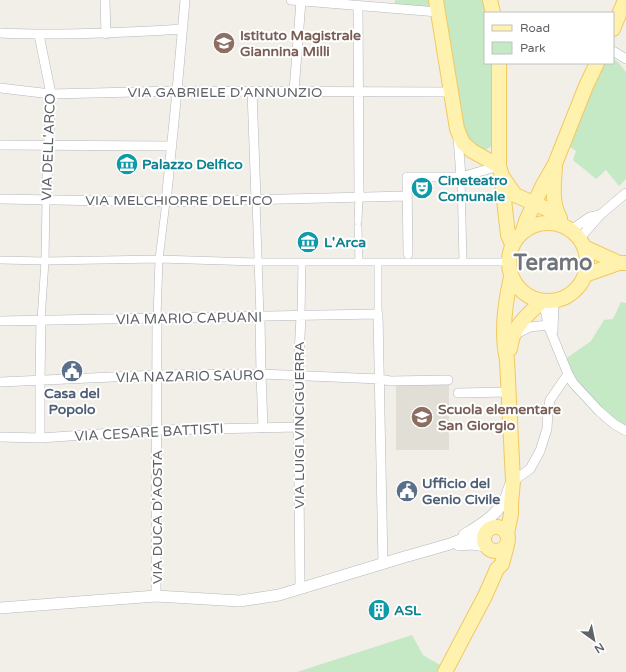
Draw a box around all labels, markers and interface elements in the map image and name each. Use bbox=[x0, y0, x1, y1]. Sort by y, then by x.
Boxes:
legend bbox=[484, 12, 614, 64]
text: Road bbox=[520, 21, 550, 35]
place label: Istituto Magistrale Giannina Milli bbox=[240, 27, 361, 60]
school or university icon: Istituto Magistrale Giannina Milli bbox=[211, 30, 237, 56]
text: Park bbox=[520, 41, 546, 55]
street label: VIA GABRIELE D'ANNUNZIO bbox=[128, 84, 322, 101]
street label: VIA DELL'ARCO bbox=[38, 93, 59, 201]
museum icon: Palazzo Delfico bbox=[114, 151, 140, 177]
place label: Palazzo Delfico bbox=[142, 156, 243, 173]
place label: Cineteatro Comunale bbox=[438, 172, 508, 205]
theatre icon: Cineteatro Comunale bbox=[409, 175, 435, 201]
street label: VIA MELCHIORRE DELFICO bbox=[85, 192, 273, 209]
museum icon: L'Arca bbox=[295, 229, 321, 255]
place label: L'Arca bbox=[324, 234, 366, 251]
district label: Teramo bbox=[513, 250, 592, 276]
street label: VIA MARIO CAPUANI bbox=[116, 309, 262, 328]
street label: VIA LUIGI VINCIGUERRA bbox=[291, 341, 308, 509]
public building icon: Casa del Popolo bbox=[59, 358, 85, 384]
street label: VIA NAZARIO SAURO bbox=[116, 367, 264, 386]
place label: Casa del Popolo bbox=[44, 385, 100, 418]
place label: Scuola elementare San Giorgio bbox=[438, 401, 561, 434]
school or university icon: Scuola elementare San Giorgio bbox=[409, 404, 435, 430]
street label: VIA CESARE BATTISTI bbox=[74, 420, 224, 445]
street label: VIA DUCA D'AOSTA bbox=[149, 450, 166, 584]
place label: Ufficio del Genio Civile bbox=[422, 475, 500, 508]
public building icon: Ufficio del Genio Civile bbox=[394, 478, 420, 504]
building icon: ASL bbox=[366, 597, 392, 623]
place label: ASL bbox=[394, 602, 422, 619]
north arrow bbox=[574, 620, 614, 660]
text: N bbox=[592, 640, 606, 656]

